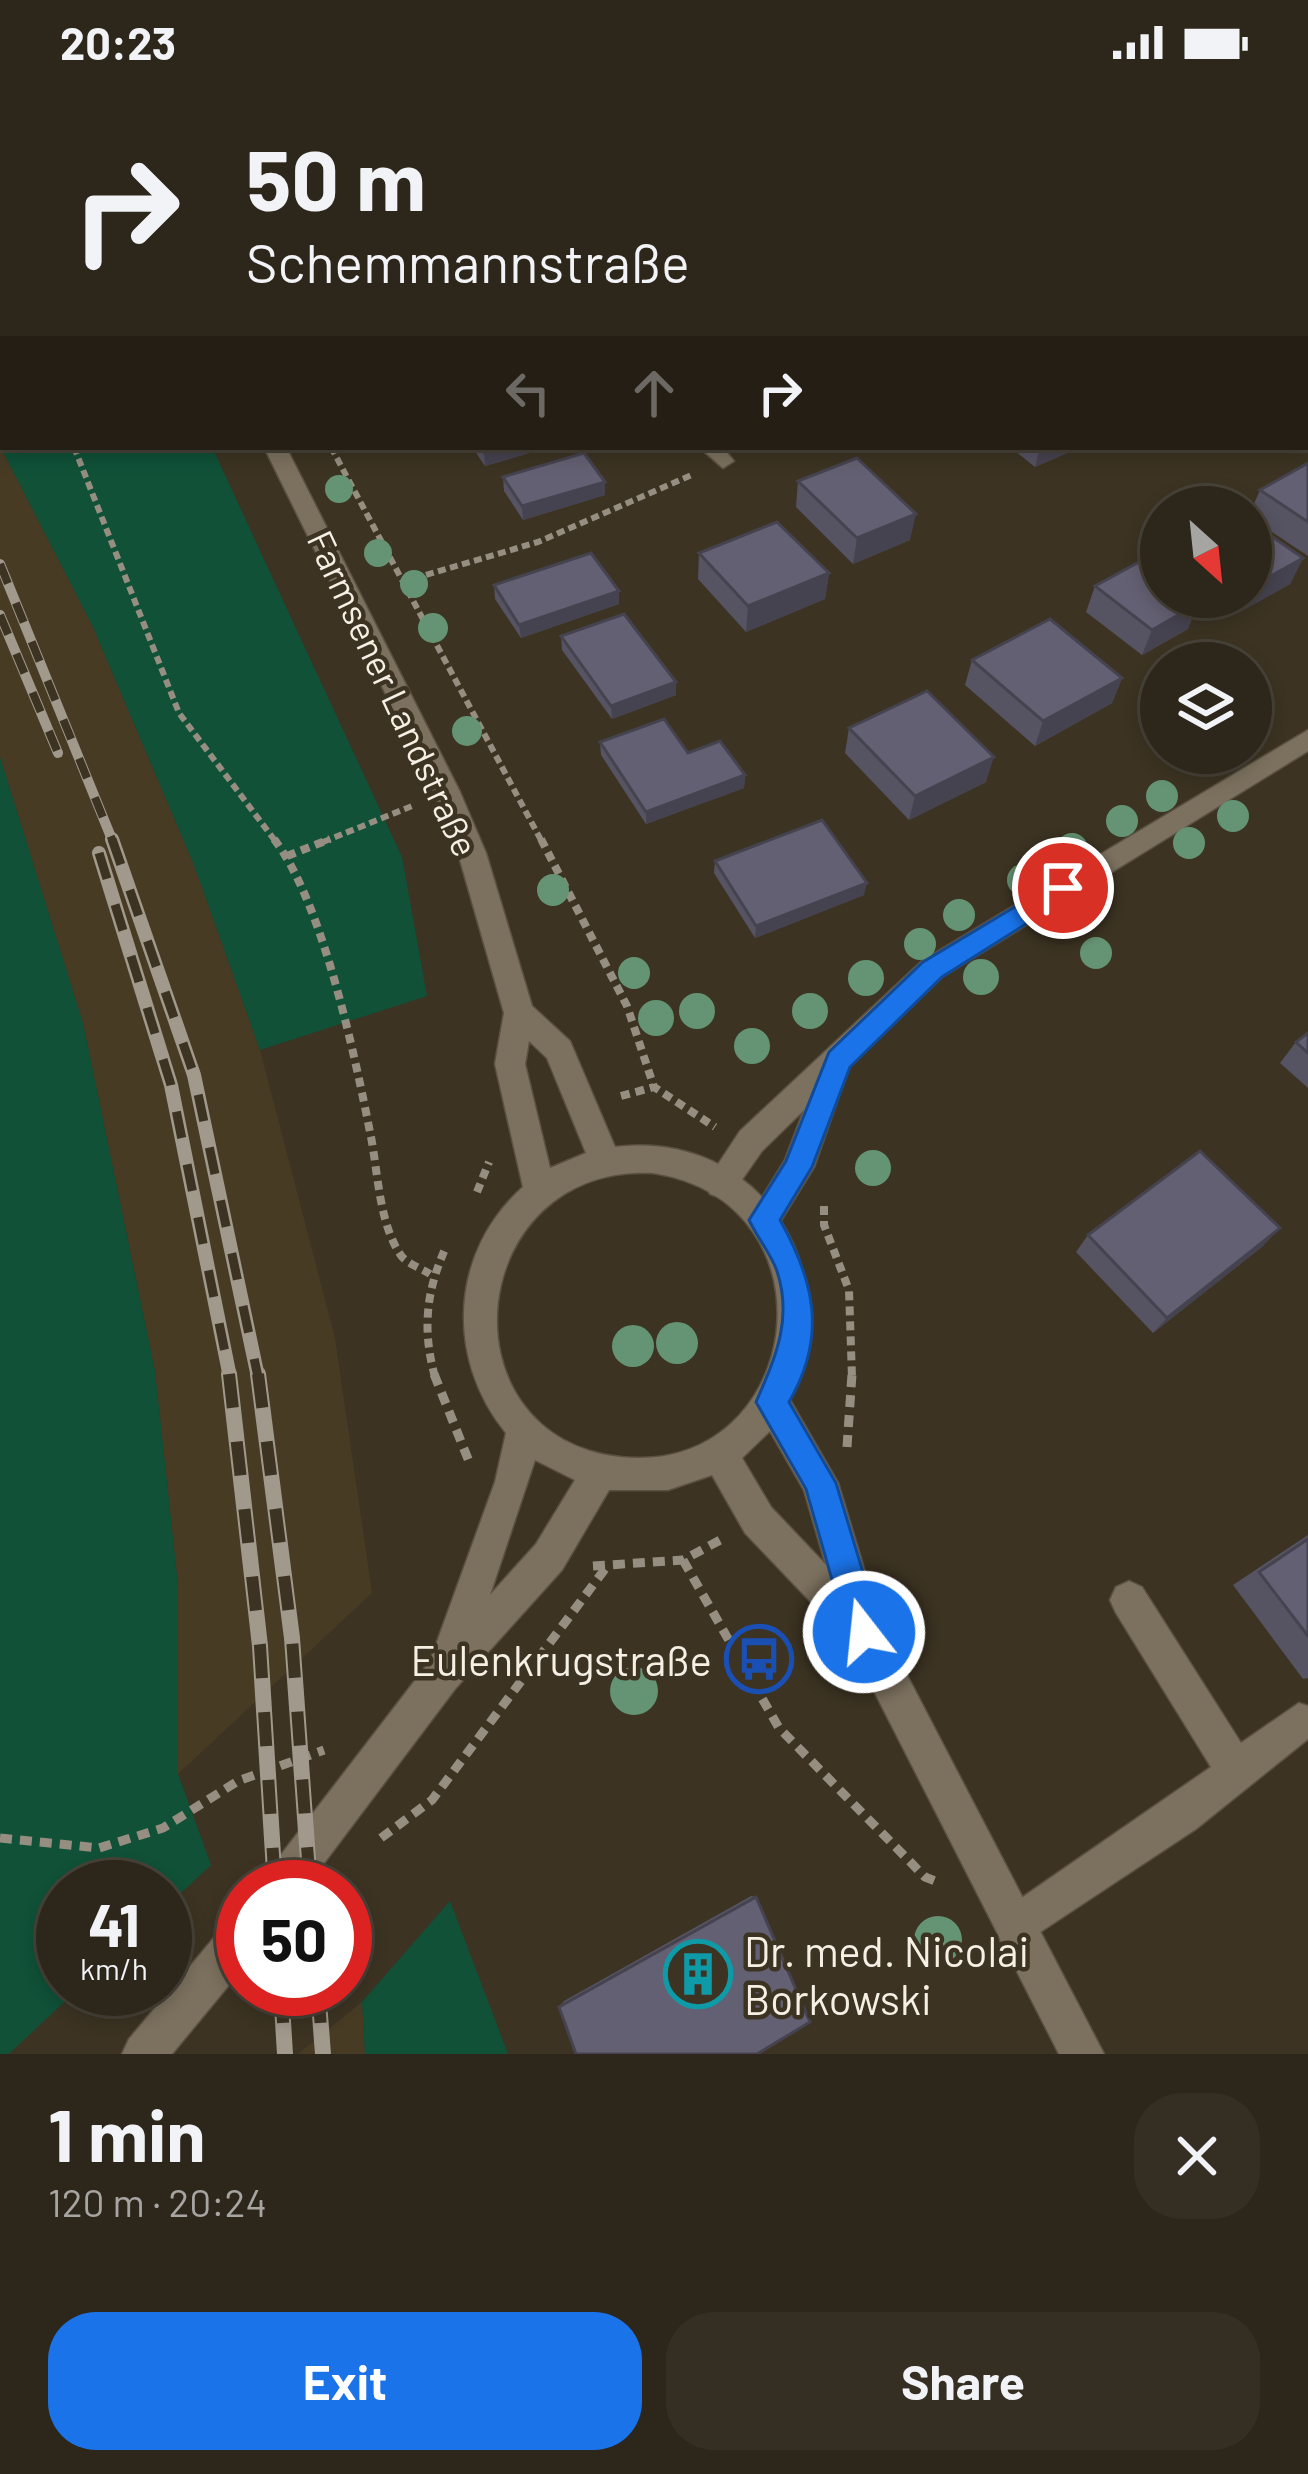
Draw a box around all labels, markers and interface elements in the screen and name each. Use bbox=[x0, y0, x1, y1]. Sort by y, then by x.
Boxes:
text: 20:23 bbox=[60, 15, 176, 69]
text: 50 m bbox=[246, 127, 426, 228]
icon: right bbox=[48, 132, 204, 288]
text: Schemmannstraße bbox=[246, 229, 690, 294]
icon: left bbox=[495, 360, 561, 426]
icon: ahead bbox=[621, 360, 687, 426]
icon: right bbox=[747, 360, 813, 426]
north arrow bbox=[1140, 486, 1272, 618]
map controls bbox=[1140, 486, 1272, 774]
street label: Farmsener Landstraße bbox=[300, 523, 488, 863]
button: layers bbox=[1140, 642, 1272, 774]
pin bbox=[1012, 837, 1114, 939]
icon: arrive bbox=[1030, 855, 1096, 921]
position arrow bbox=[801, 1569, 927, 1695]
bus stop icon: Eulenkrugstraße bbox=[724, 1624, 794, 1694]
place label: Eulenkrugstraße bbox=[411, 1634, 712, 1685]
speed limit sign: 50 bbox=[216, 1860, 372, 2016]
text: 41 bbox=[88, 1887, 140, 1959]
place label: Dr. med. Nicolai Borkowski bbox=[744, 1925, 1029, 2023]
building icon: Dr. med. Nicolai Borkowski bbox=[663, 1939, 733, 2009]
text: km/h bbox=[80, 1950, 148, 1986]
text: 1 min bbox=[48, 2090, 206, 2176]
button: close bbox=[1134, 2093, 1260, 2219]
text: 120 m · 20:24 bbox=[48, 2178, 267, 2225]
button: Exit bbox=[48, 2312, 642, 2450]
button: Share bbox=[666, 2312, 1260, 2450]

